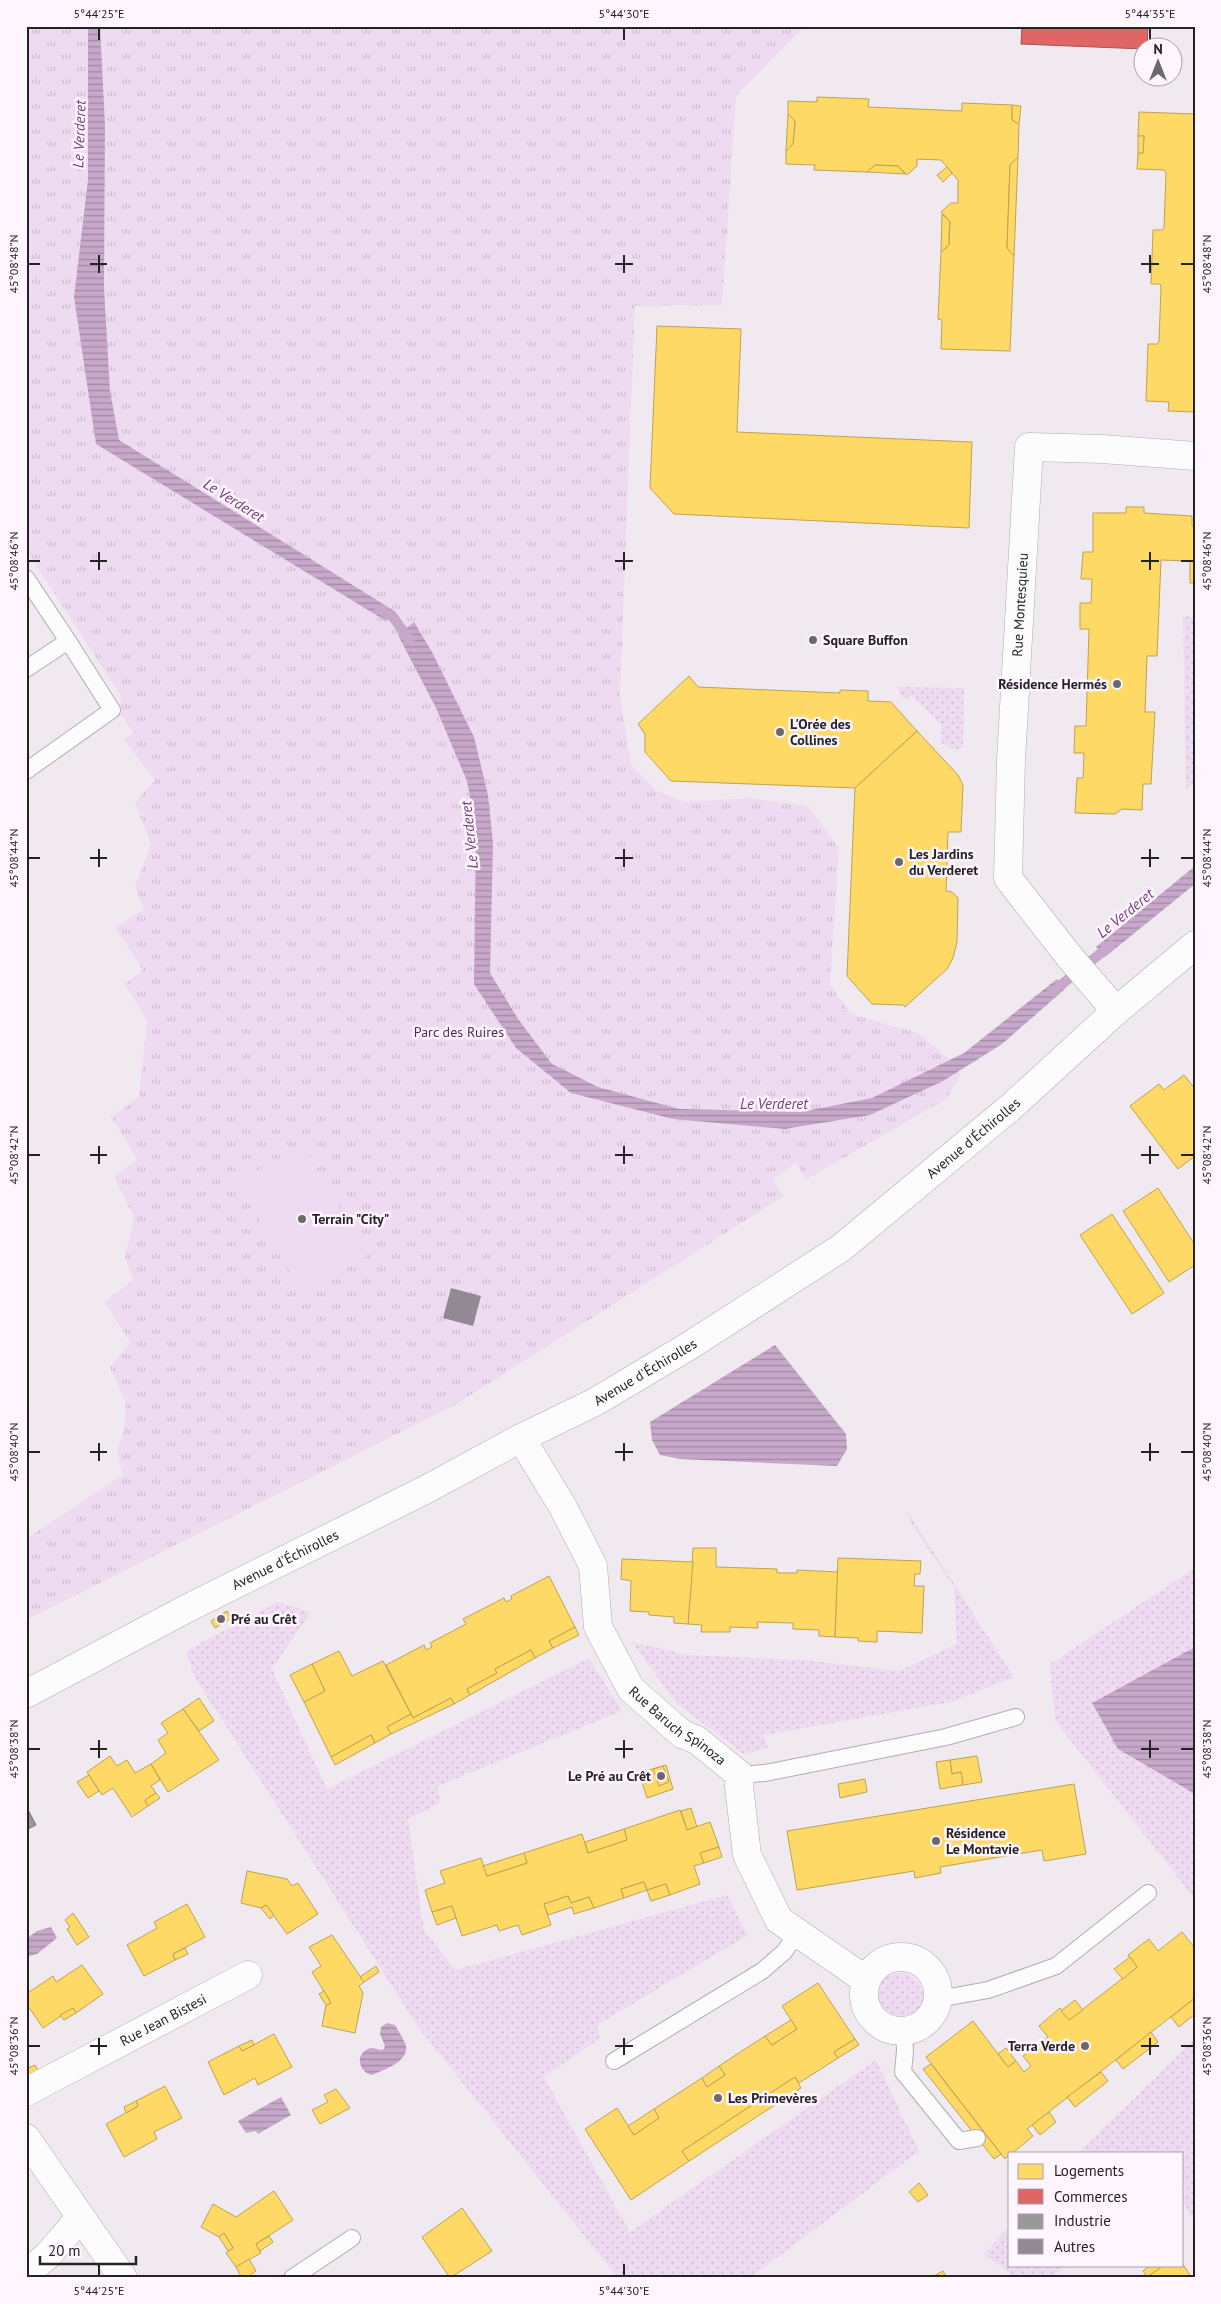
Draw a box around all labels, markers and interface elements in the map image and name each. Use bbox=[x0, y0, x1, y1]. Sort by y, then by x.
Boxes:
text: 5°44'25"E bbox=[74, 6, 124, 21]
text: 5°44'30"E bbox=[599, 6, 649, 21]
text: 5°44'35"E bbox=[1125, 6, 1175, 21]
north arrow bbox=[1134, 38, 1184, 88]
text: N bbox=[1153, 40, 1163, 58]
water label: Le Verderet bbox=[68, 98, 90, 168]
text: 45°08'48"N bbox=[6, 234, 21, 294]
text: 45°08'48"N bbox=[1199, 234, 1214, 294]
water label: Le Verderet bbox=[200, 474, 269, 527]
text: 45°08'46"N bbox=[6, 531, 21, 591]
text: 45°08'46"N bbox=[1199, 531, 1214, 591]
street label: Rue Montesquieu bbox=[1008, 552, 1032, 657]
place label: Square Buffon bbox=[823, 631, 908, 649]
marker: Square Buffon bbox=[807, 634, 819, 646]
place label: Résidence Hermés bbox=[998, 675, 1107, 693]
marker: Résidence Hermés bbox=[1111, 678, 1123, 690]
place label: L'Orée des Collines bbox=[790, 715, 851, 749]
marker: L'Orée des Collines bbox=[774, 726, 786, 738]
water label: Le Verderet bbox=[456, 799, 482, 870]
text: 45°08'44"N bbox=[6, 828, 21, 888]
text: 45°08'44"N bbox=[1199, 828, 1214, 888]
place label: Les Jardins du Verderet bbox=[909, 845, 978, 879]
marker: Les Jardins du Verderet bbox=[893, 856, 905, 868]
water label: Le Verderet bbox=[1093, 883, 1158, 942]
park label: Parc des Ruires bbox=[414, 1023, 504, 1041]
water label: Le Verderet bbox=[740, 1094, 809, 1113]
street label: Avenue d'Échirolles bbox=[923, 1094, 1024, 1182]
text: 45°08'42"N bbox=[6, 1125, 21, 1185]
text: 45°08'42"N bbox=[1199, 1125, 1214, 1185]
place label: Terrain "City" bbox=[312, 1210, 389, 1228]
marker: Terrain "City" bbox=[296, 1213, 308, 1225]
street label: Avenue d'Échirolles bbox=[590, 1334, 700, 1410]
text: 45°08'40"N bbox=[6, 1422, 21, 1482]
text: 45°08'40"N bbox=[1199, 1422, 1214, 1482]
street label: Avenue d'Échirolles bbox=[229, 1525, 342, 1594]
place label: Pré au Crêt bbox=[231, 1610, 297, 1628]
marker: Pré au Crêt bbox=[215, 1613, 227, 1625]
street label: Rue Baruch Spinoza bbox=[625, 1682, 730, 1769]
text: 45°08'38"N bbox=[6, 1719, 21, 1779]
text: 45°08'38"N bbox=[1199, 1719, 1214, 1779]
place label: Le Pré au Crêt bbox=[568, 1767, 651, 1785]
marker: Le Pré au Crêt bbox=[655, 1770, 667, 1782]
place label: Résidence Le Montavie bbox=[946, 1824, 1019, 1858]
marker: Résidence Le Montavie bbox=[930, 1835, 942, 1847]
street label: Rue Jean Bistesi bbox=[117, 1990, 210, 2050]
text: 45°08'36"N bbox=[6, 2016, 21, 2076]
text: 45°08'36"N bbox=[1199, 2016, 1214, 2076]
place label: Terra Verde bbox=[1008, 2037, 1075, 2055]
marker: Terra Verde bbox=[1079, 2040, 1091, 2052]
place label: Les Primevères bbox=[728, 2089, 817, 2107]
marker: Les Primevères bbox=[712, 2092, 724, 2104]
legend bbox=[1008, 2152, 1184, 2266]
text: Logements bbox=[1054, 2161, 1124, 2180]
text: Commerces bbox=[1054, 2187, 1128, 2206]
text: Industrie bbox=[1054, 2211, 1111, 2230]
scale bar bbox=[40, 2234, 136, 2266]
text: Autres bbox=[1054, 2237, 1095, 2256]
text: 20 m bbox=[48, 2241, 81, 2260]
text: 5°44'25"E bbox=[74, 2283, 124, 2298]
text: 5°44'30"E bbox=[599, 2283, 649, 2298]

